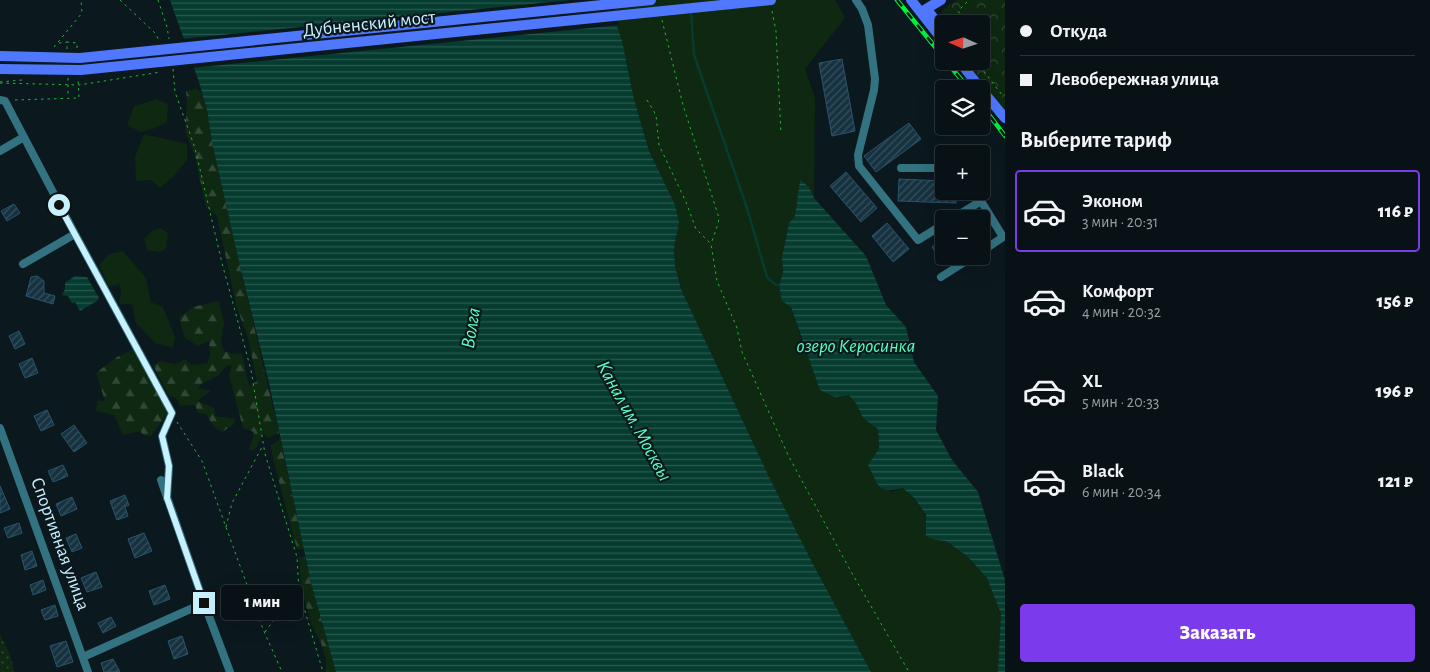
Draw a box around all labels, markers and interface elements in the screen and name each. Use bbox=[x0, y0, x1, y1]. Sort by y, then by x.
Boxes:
street label: Дубненский мост bbox=[302, 8, 436, 40]
north arrow bbox=[935, 15, 990, 70]
map controls bbox=[935, 15, 990, 265]
text: Откуда bbox=[1050, 22, 1107, 41]
text: Левобережная улица bbox=[1050, 70, 1219, 89]
button: layers bbox=[935, 80, 990, 135]
text: Выберите тариф bbox=[1020, 129, 1172, 151]
button: + bbox=[935, 145, 990, 200]
icon: car bbox=[1022, 189, 1067, 234]
text: Эконом bbox=[1082, 192, 1143, 211]
route start bbox=[48, 194, 70, 216]
text: 116 ₽ bbox=[1378, 202, 1413, 221]
button: − bbox=[935, 210, 990, 265]
text: 3 мин · 20:31 bbox=[1082, 214, 1158, 230]
icon: car bbox=[1022, 279, 1067, 324]
text: Комфорт bbox=[1082, 282, 1153, 301]
text: 156 ₽ bbox=[1377, 292, 1413, 311]
text: 4 мин · 20:32 bbox=[1082, 304, 1161, 320]
water label: Волга bbox=[458, 306, 484, 350]
water label: озеро Керосинка bbox=[797, 336, 915, 356]
water label: Канал им. Москвы bbox=[593, 358, 675, 484]
icon: car bbox=[1022, 369, 1067, 414]
text: XL bbox=[1082, 372, 1102, 391]
text: 196 ₽ bbox=[1376, 382, 1413, 401]
text: 5 мин · 20:33 bbox=[1082, 394, 1159, 410]
icon: car bbox=[1022, 459, 1067, 504]
text: Black bbox=[1082, 462, 1124, 481]
text: 121 ₽ bbox=[1378, 472, 1413, 491]
street label: Спортивная улица bbox=[27, 475, 93, 613]
text: 6 мин · 20:34 bbox=[1082, 484, 1161, 500]
callout: 1 мин bbox=[222, 586, 304, 620]
route end bbox=[193, 592, 215, 614]
text: 1 мин bbox=[244, 594, 280, 610]
button: Заказать bbox=[1020, 604, 1415, 662]

